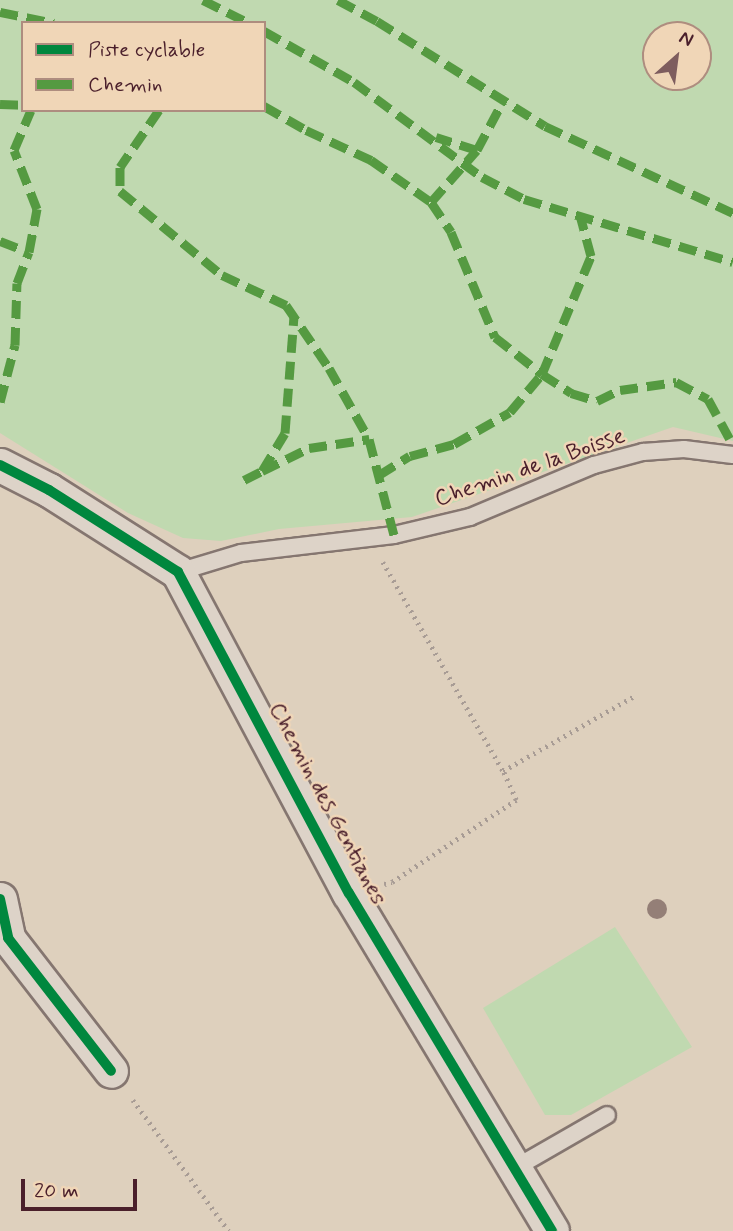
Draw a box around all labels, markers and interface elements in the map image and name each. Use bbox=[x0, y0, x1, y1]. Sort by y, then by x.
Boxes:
legend bbox=[21, 21, 266, 112]
north arrow bbox=[642, 21, 712, 91]
text: N bbox=[675, 25, 698, 53]
text: Piste cyclable bbox=[88, 36, 205, 64]
text: Chemin bbox=[88, 71, 162, 99]
street label: Chemin de la Boisse bbox=[431, 422, 629, 514]
street label: Chemin des Gentianes bbox=[262, 698, 392, 910]
scale bar bbox=[24, 1164, 140, 1208]
text: 20 m bbox=[34, 1177, 79, 1205]

